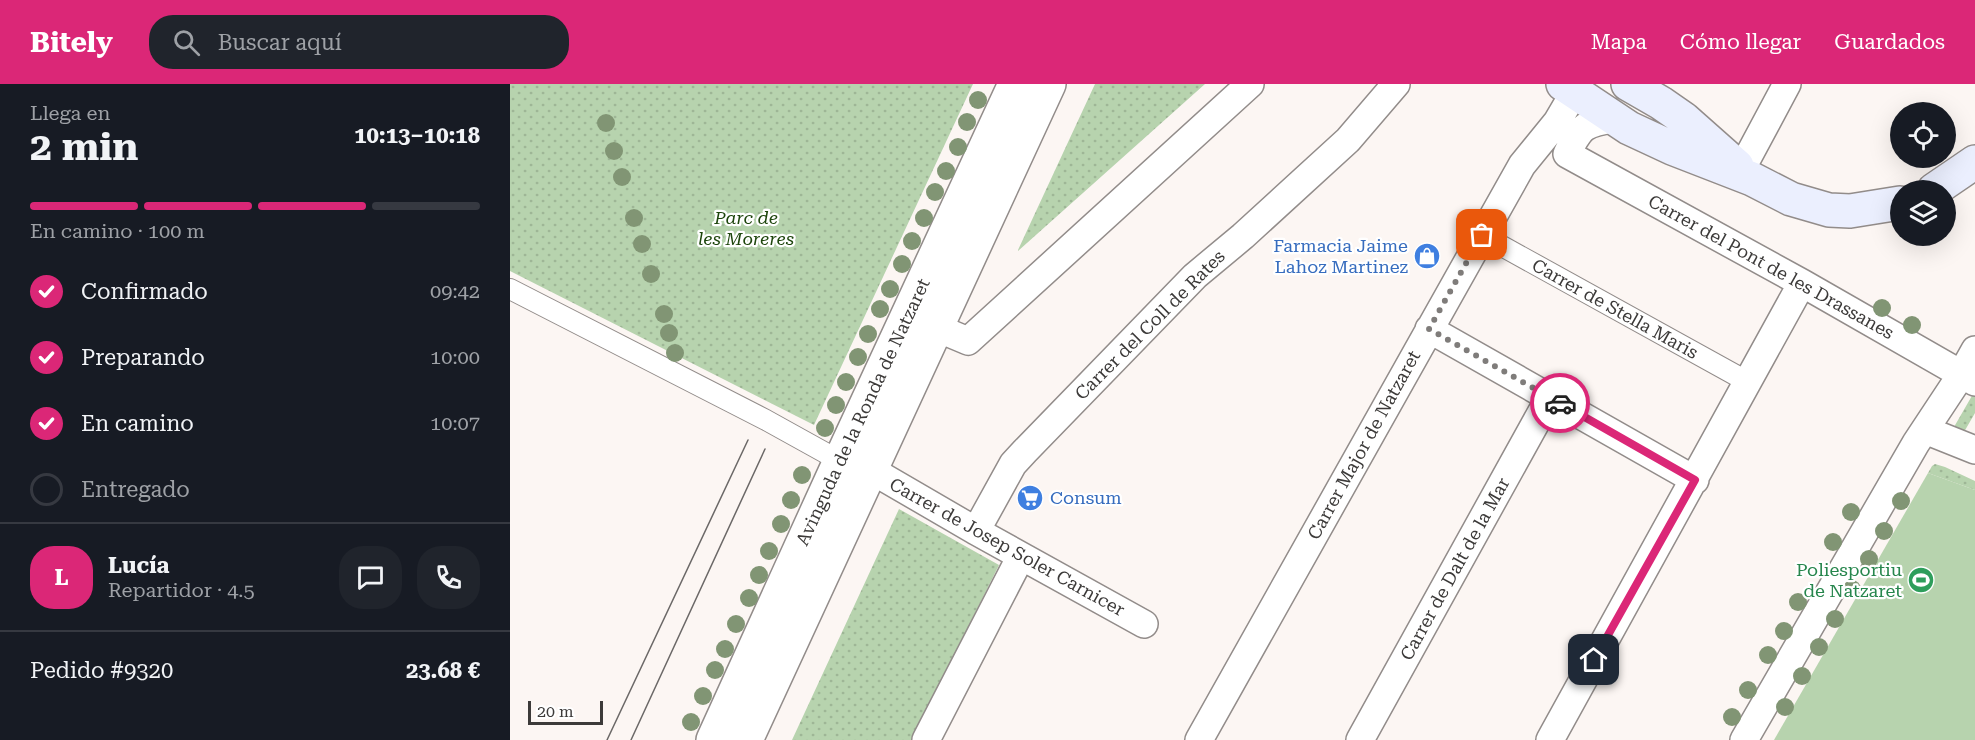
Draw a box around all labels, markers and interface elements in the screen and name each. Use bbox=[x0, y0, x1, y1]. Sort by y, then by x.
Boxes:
search box bbox=[149, 15, 569, 69]
text: Bitely bbox=[30, 26, 113, 59]
icon: search bbox=[170, 26, 203, 59]
text: Buscar aquí bbox=[218, 30, 342, 55]
text: Mapa bbox=[1591, 30, 1647, 54]
text: Cómo llegar bbox=[1680, 30, 1801, 54]
text: Guardados bbox=[1834, 30, 1945, 54]
text: Llega en bbox=[30, 101, 110, 125]
map controls bbox=[1890, 102, 1956, 246]
button: locate bbox=[1890, 102, 1956, 168]
text: 10:13–10:18 bbox=[354, 123, 480, 148]
text: 2 min bbox=[30, 124, 138, 170]
button: layers bbox=[1890, 180, 1956, 246]
street label: Carrer del Pont de les Drassanes bbox=[1645, 190, 1898, 343]
park label: Parc de les Moreres bbox=[698, 207, 794, 249]
pin bbox=[1456, 209, 1507, 260]
icon: bag bbox=[1465, 218, 1498, 251]
text: En camino · 100 m bbox=[30, 219, 205, 243]
place label: Farmacia Jaime Lahoz Martinez bbox=[1273, 235, 1409, 277]
shop icon: Farmacia Jaime Lahoz Martinez bbox=[1412, 241, 1442, 271]
street label: Carrer del Coll de Rates bbox=[1070, 245, 1229, 404]
street label: Carrer de Stella Maris bbox=[1529, 254, 1702, 363]
icon: check bbox=[30, 275, 63, 308]
street label: Avinguda de la Ronda de Natzaret bbox=[791, 275, 934, 549]
text: Confirmado bbox=[81, 279, 208, 304]
text: 09:42 bbox=[430, 279, 480, 303]
icon: check bbox=[30, 341, 63, 374]
text: Preparando bbox=[81, 345, 205, 370]
text: 10:00 bbox=[430, 345, 480, 369]
street label: Carrer Major de Natzaret bbox=[1303, 346, 1424, 543]
courier bbox=[1530, 373, 1590, 433]
icon: car bbox=[1544, 387, 1577, 420]
icon: check bbox=[30, 407, 63, 440]
text: En camino bbox=[81, 411, 194, 436]
text: 10:07 bbox=[430, 411, 480, 435]
street label: Carrer de Josep Soler Carnicer bbox=[886, 473, 1128, 620]
street label: Carrer de Dalt de la Mar bbox=[1396, 474, 1514, 664]
text: Entregado bbox=[81, 477, 190, 502]
supermarket icon: Consum bbox=[1015, 483, 1045, 513]
place label: Consum bbox=[1050, 487, 1122, 508]
button: chat bbox=[339, 546, 402, 609]
button: phone bbox=[417, 546, 480, 609]
text: Lucía bbox=[108, 553, 169, 578]
place label: Poliesportiu de Natzaret bbox=[1796, 559, 1902, 601]
text: L bbox=[54, 565, 69, 590]
sports icon: Poliesportiu de Natzaret bbox=[1906, 565, 1936, 595]
text: Repartidor · 4.5 bbox=[108, 578, 255, 602]
pin bbox=[1568, 634, 1619, 685]
icon: home bbox=[1577, 643, 1610, 676]
text: Pedido #9320 bbox=[30, 658, 173, 683]
text: 23.68 € bbox=[406, 658, 480, 683]
scale bar bbox=[528, 698, 603, 726]
text: 20 m bbox=[537, 702, 574, 721]

